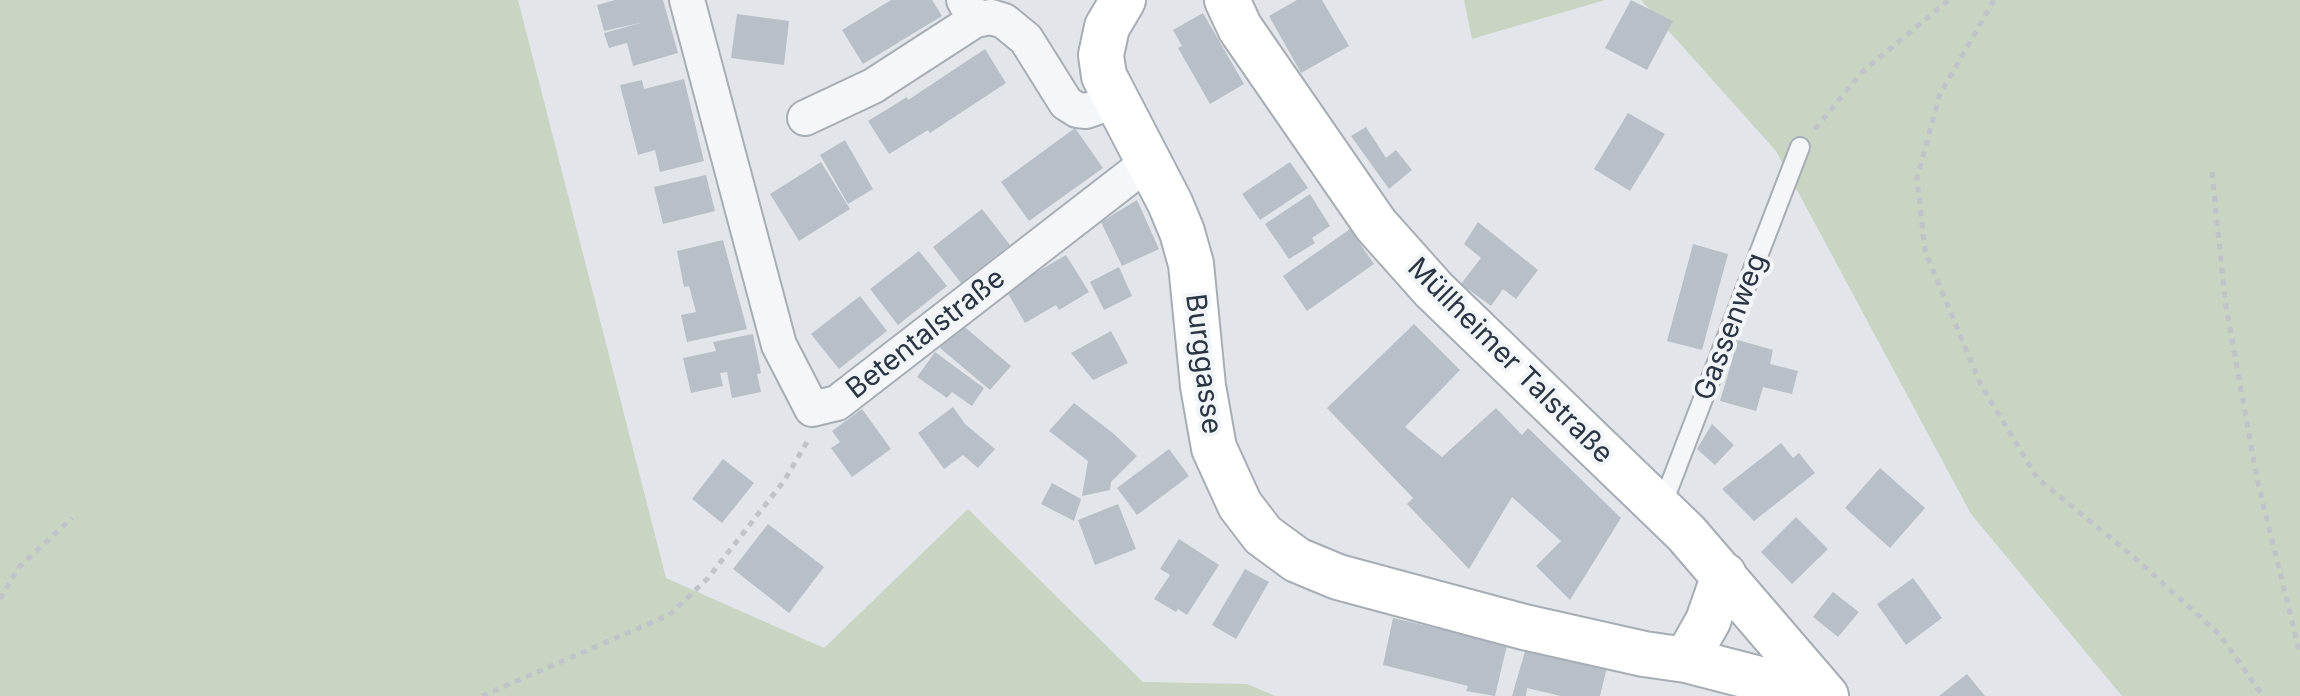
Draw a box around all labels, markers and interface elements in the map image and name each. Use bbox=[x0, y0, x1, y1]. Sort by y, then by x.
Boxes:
street label: Gassenweg bbox=[1688, 249, 1774, 405]
street label: Müllheimer Talstraße bbox=[1400, 251, 1620, 471]
street label: Betentalstraße bbox=[840, 262, 1012, 406]
street label: Burggasse bbox=[1178, 292, 1228, 436]

